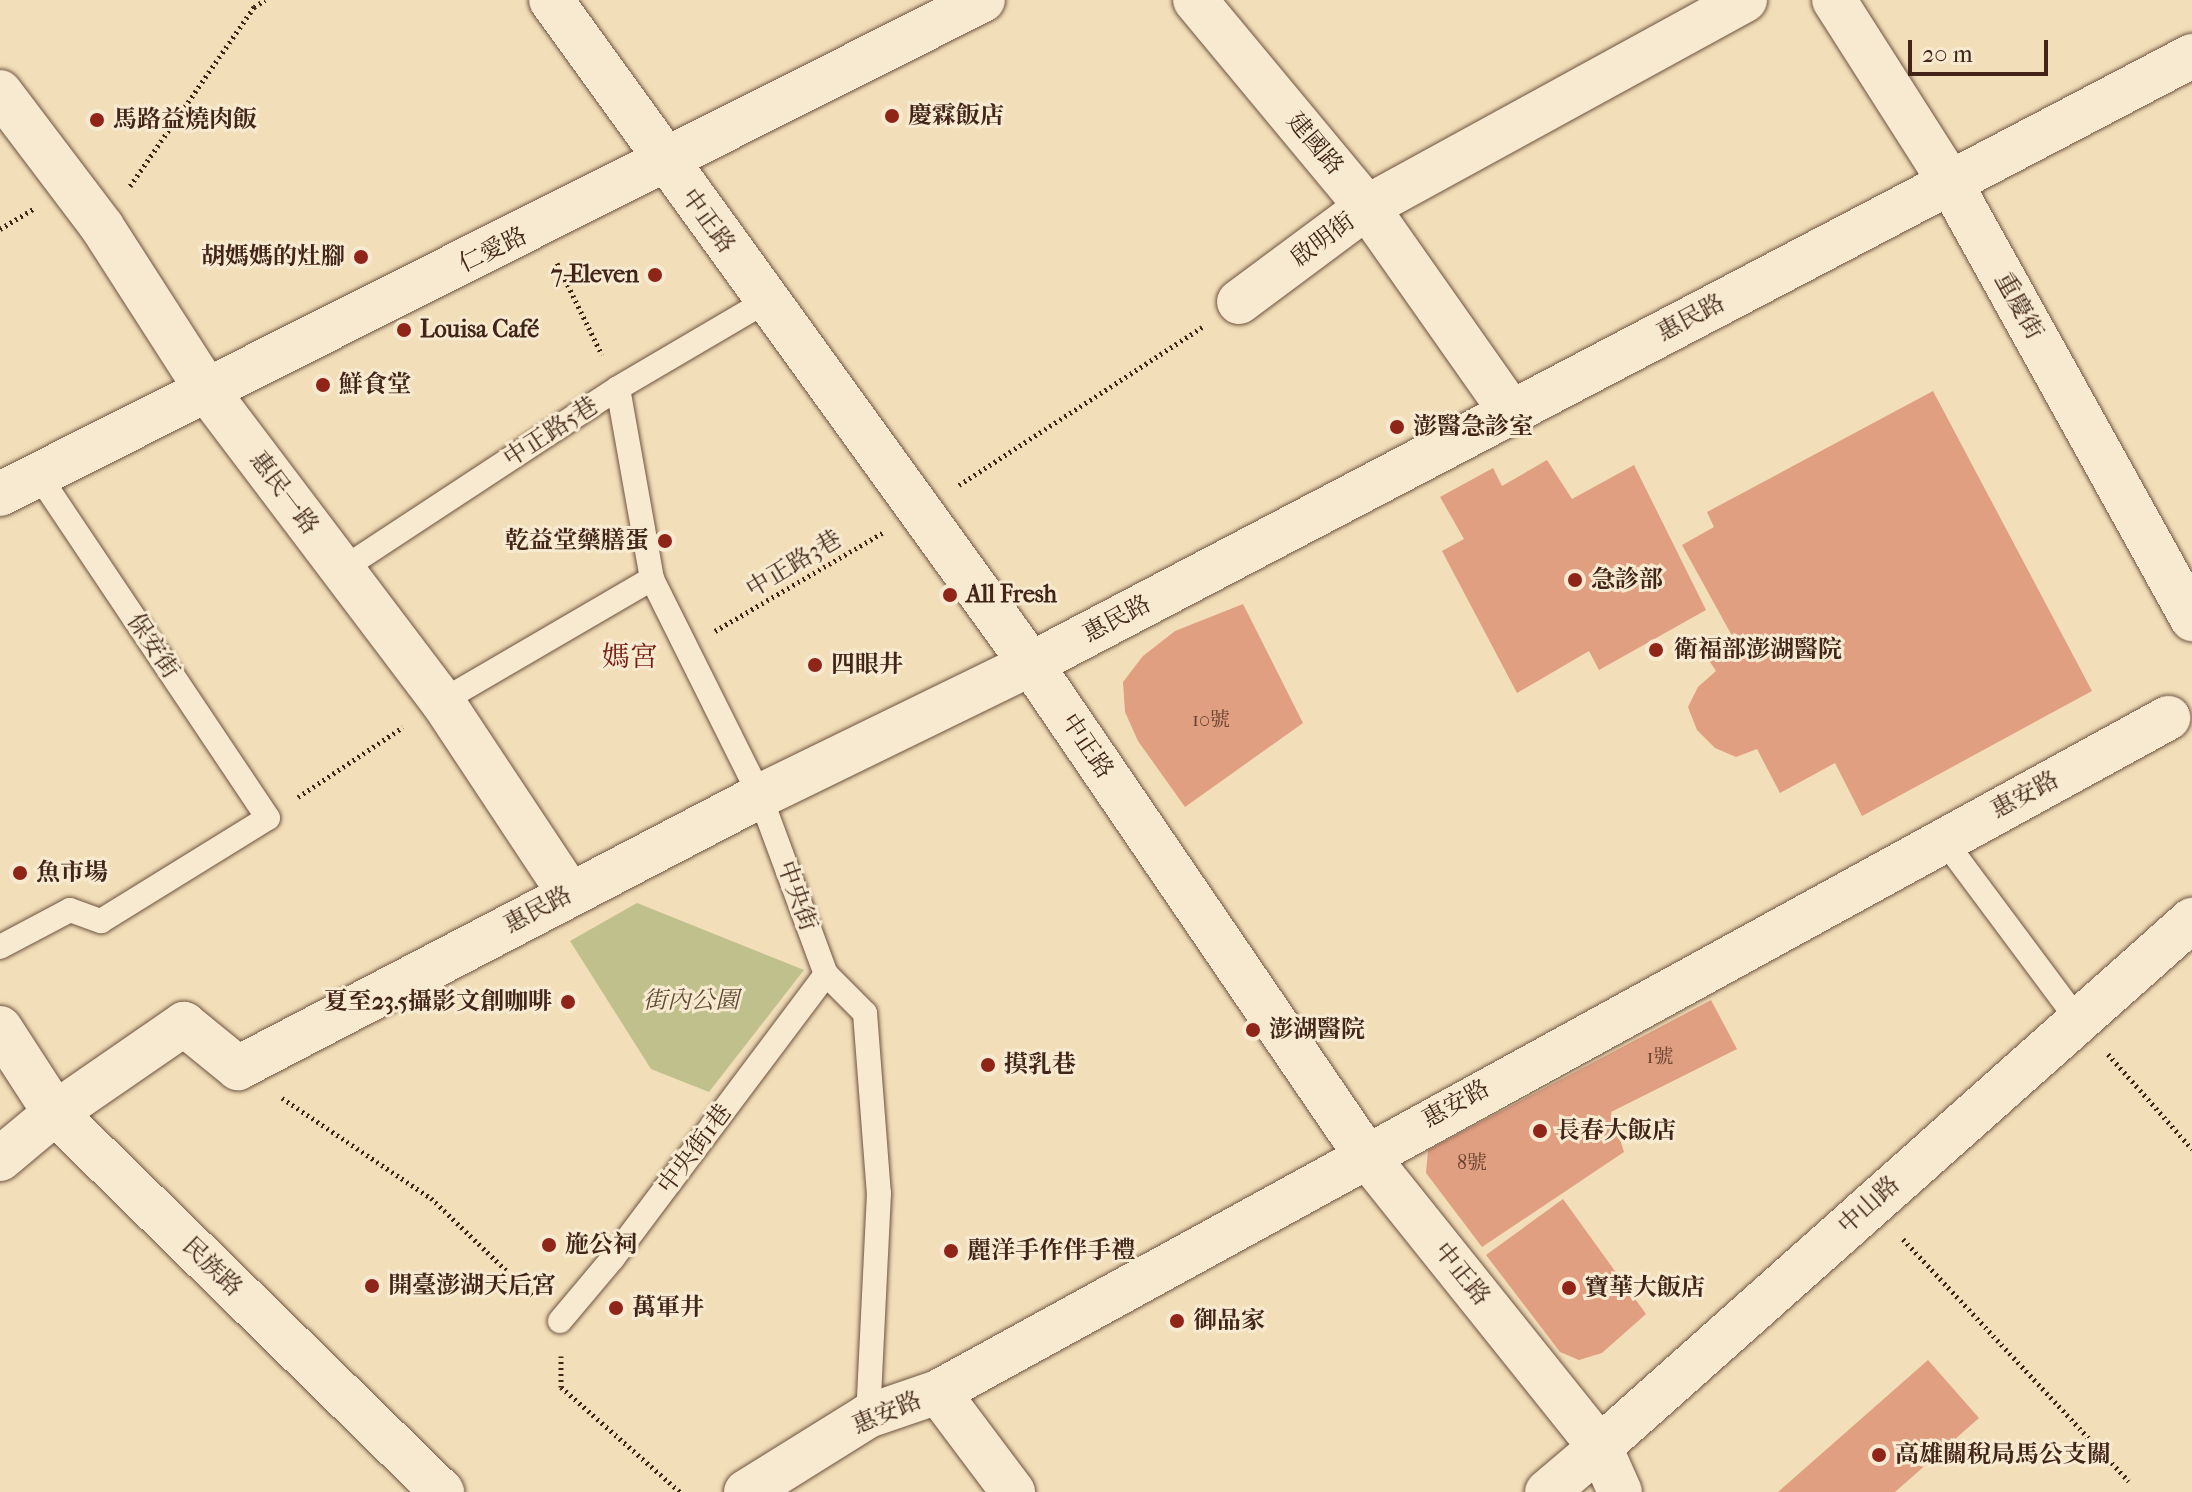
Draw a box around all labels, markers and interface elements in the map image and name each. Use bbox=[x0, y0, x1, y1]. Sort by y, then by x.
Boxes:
scale bar bbox=[1912, 24, 2052, 74]
text: 20 m bbox=[1922, 40, 1973, 68]
place label: 慶霖飯店 bbox=[908, 102, 1004, 130]
place label: 馬路益燒肉飯 bbox=[113, 106, 257, 134]
marker: 慶霖飯店 bbox=[883, 107, 901, 125]
street label: 建國路 bbox=[1281, 107, 1349, 181]
marker: 馬路益燒肉飯 bbox=[88, 111, 106, 129]
street label: 中正路 bbox=[675, 183, 741, 259]
street label: 啟明街 bbox=[1286, 207, 1360, 273]
street label: 仁愛路 bbox=[454, 221, 532, 279]
place label: 胡媽媽的灶腳 bbox=[201, 243, 345, 271]
marker: 胡媽媽的灶腳 bbox=[352, 248, 370, 266]
place label: 7-Eleven bbox=[551, 261, 639, 289]
marker: 7-Eleven bbox=[646, 266, 664, 284]
street label: 重慶街 bbox=[1989, 268, 2049, 344]
street label: 惠民路 bbox=[1652, 288, 1730, 348]
place label: Louisa Café bbox=[420, 316, 539, 344]
marker: Louisa Café bbox=[395, 321, 413, 339]
place label: 鮮食堂 bbox=[339, 371, 411, 399]
marker: 鮮食堂 bbox=[314, 376, 332, 394]
street label: 中正路5巷 bbox=[499, 391, 603, 473]
place label: 澎醫急診室 bbox=[1413, 413, 1533, 441]
marker: 澎醫急診室 bbox=[1388, 418, 1406, 436]
street label: 惠民一路 bbox=[244, 446, 324, 540]
street label: 中正路3巷 bbox=[741, 524, 847, 604]
place label: 乾益堂藥膳蛋 bbox=[505, 527, 649, 555]
marker: 乾益堂藥膳蛋 bbox=[656, 532, 674, 550]
place label: 急診部 bbox=[1591, 566, 1663, 594]
marker: 急診部 bbox=[1566, 571, 1584, 589]
place label: All Fresh bbox=[966, 581, 1057, 609]
marker: All Fresh bbox=[941, 586, 959, 604]
street label: 惠民路 bbox=[1078, 589, 1156, 649]
street label: 保安街 bbox=[121, 608, 185, 684]
place label: 衛福部澎湖醫院 bbox=[1674, 636, 1842, 664]
marker: 衛福部澎湖醫院 bbox=[1645, 639, 1667, 661]
district label: 媽宮 bbox=[602, 640, 658, 674]
place label: 四眼井 bbox=[831, 651, 903, 679]
marker: 四眼井 bbox=[806, 656, 824, 674]
house number: 10號 bbox=[1192, 707, 1230, 731]
street label: 中正路 bbox=[1055, 708, 1119, 784]
street label: 惠安路 bbox=[1986, 765, 2064, 825]
street label: 中央街 bbox=[771, 857, 823, 935]
place label: 魚市場 bbox=[36, 859, 108, 887]
marker: 魚市場 bbox=[11, 864, 29, 882]
street label: 惠民路 bbox=[499, 880, 577, 940]
park label: 街內公園 bbox=[643, 987, 739, 1015]
place label: 夏至23.5攝影文創咖啡 bbox=[324, 988, 552, 1016]
marker: 夏至23.5攝影文創咖啡 bbox=[559, 993, 577, 1011]
place label: 澎湖醫院 bbox=[1269, 1016, 1365, 1044]
marker: 澎湖醫院 bbox=[1244, 1021, 1262, 1039]
house number: 1號 bbox=[1646, 1044, 1674, 1068]
place label: 摸乳巷 bbox=[1004, 1051, 1076, 1079]
marker: 摸乳巷 bbox=[979, 1056, 997, 1074]
street label: 惠安路 bbox=[1418, 1074, 1494, 1134]
street label: 中央街1巷 bbox=[652, 1099, 738, 1199]
place label: 長春大飯店 bbox=[1556, 1117, 1676, 1145]
marker: 長春大飯店 bbox=[1531, 1122, 1549, 1140]
house number: 8號 bbox=[1457, 1150, 1487, 1174]
street label: 中山路 bbox=[1833, 1170, 1905, 1240]
place label: 施公祠 bbox=[565, 1231, 637, 1259]
street label: 民族路 bbox=[176, 1232, 248, 1302]
marker: 施公祠 bbox=[540, 1236, 558, 1254]
place label: 麗洋手作伴手禮 bbox=[967, 1237, 1135, 1265]
street label: 中正路 bbox=[1428, 1237, 1496, 1311]
marker: 麗洋手作伴手禮 bbox=[942, 1242, 960, 1260]
place label: 開臺澎湖天后宮 bbox=[388, 1272, 556, 1300]
place label: 寶華大飯店 bbox=[1585, 1274, 1705, 1302]
marker: 開臺澎湖天后宮 bbox=[363, 1277, 381, 1295]
marker: 寶華大飯店 bbox=[1560, 1279, 1578, 1297]
place label: 萬軍井 bbox=[632, 1294, 704, 1322]
marker: 萬軍井 bbox=[607, 1299, 625, 1317]
place label: 御品家 bbox=[1193, 1307, 1265, 1335]
marker: 御品家 bbox=[1168, 1312, 1186, 1330]
street label: 惠安路 bbox=[848, 1386, 926, 1440]
place label: 高雄關稅局馬公支關 bbox=[1895, 1441, 2111, 1469]
marker: 高雄關稅局馬公支關 bbox=[1870, 1446, 1888, 1464]

